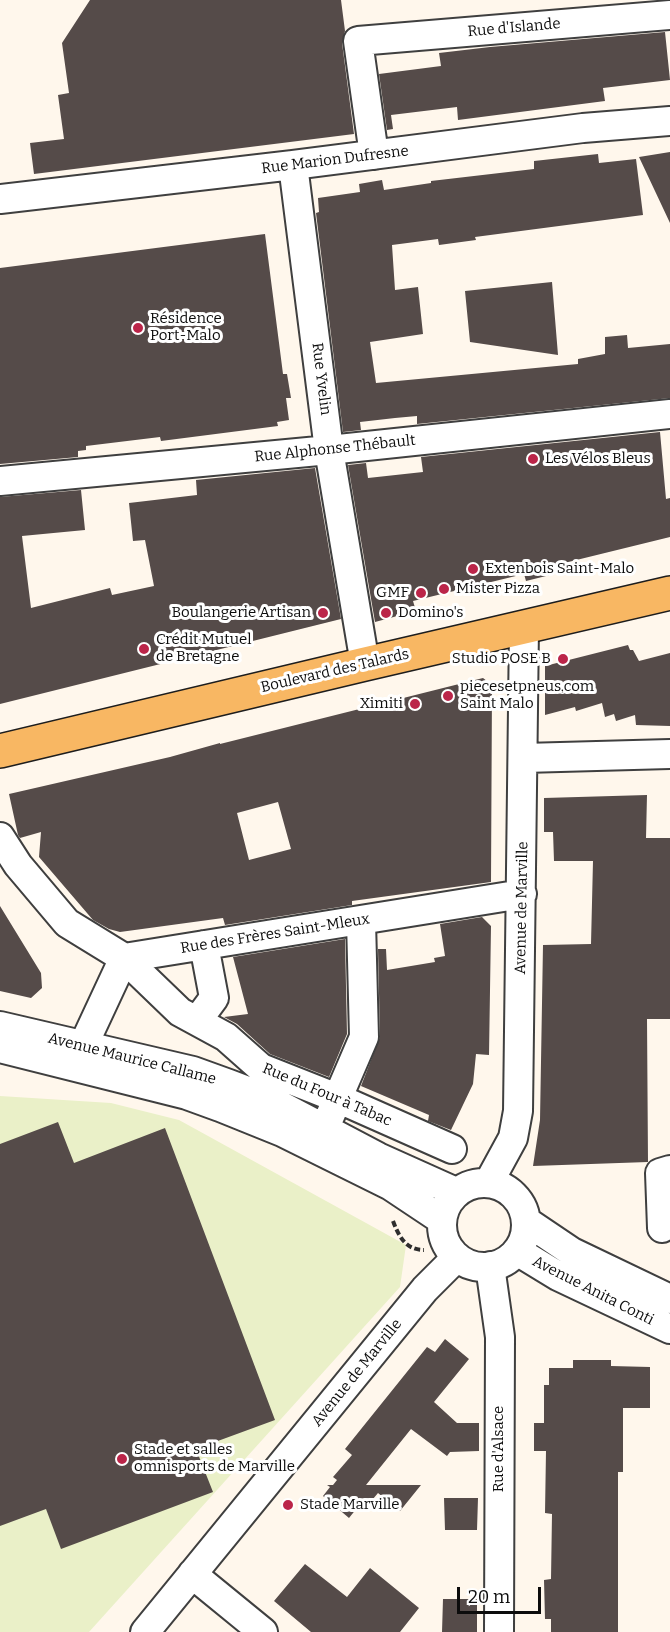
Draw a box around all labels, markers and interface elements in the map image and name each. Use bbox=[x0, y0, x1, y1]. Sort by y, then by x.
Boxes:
street label: Rue d'Islande bbox=[467, 15, 561, 41]
street label: Rue Marion Dufresne bbox=[260, 142, 410, 178]
place label: Résidence Port-Malo bbox=[150, 310, 222, 345]
marker: Résidence Port-Malo bbox=[131, 321, 145, 335]
street label: Rue Yvelin bbox=[308, 342, 334, 416]
street label: Rue Alphonse Thébault bbox=[254, 432, 416, 466]
place label: Les Vélos Bleus bbox=[545, 450, 651, 468]
marker: Les Vélos Bleus bbox=[526, 452, 540, 466]
place label: Extenbois Saint-Malo bbox=[485, 560, 634, 578]
marker: Extenbois Saint-Malo bbox=[466, 562, 480, 576]
place label: Mister Pizza bbox=[456, 580, 540, 598]
marker: Mister Pizza bbox=[437, 582, 451, 596]
place label: GMF bbox=[376, 584, 409, 602]
marker: GMF bbox=[414, 586, 428, 600]
place label: Boulangerie Artisan bbox=[172, 604, 311, 622]
place label: Domino's bbox=[398, 604, 464, 622]
marker: Boulangerie Artisan bbox=[316, 606, 330, 620]
marker: Domino's bbox=[379, 606, 393, 620]
place label: Crédit Mutuel de Bretagne bbox=[156, 631, 251, 666]
marker: Crédit Mutuel de Bretagne bbox=[137, 642, 151, 656]
street label: Boulevard des Talards bbox=[259, 645, 411, 697]
place label: Studio POSE B bbox=[452, 650, 551, 668]
marker: Studio POSE B bbox=[556, 652, 570, 666]
place label: piecesetpneus.com Saint Malo bbox=[460, 678, 594, 713]
marker: piecesetpneus.com Saint Malo bbox=[441, 689, 455, 703]
place label: Ximiti bbox=[360, 695, 403, 713]
marker: Ximiti bbox=[408, 697, 422, 711]
street label: Avenue de Marville bbox=[512, 841, 532, 975]
street label: Rue des Frères Saint-Mleux bbox=[179, 910, 371, 958]
street label: Avenue Maurice Callame bbox=[46, 1029, 218, 1089]
street label: Rue du Four à Tabac bbox=[260, 1060, 394, 1130]
street label: Avenue Anita Conti bbox=[529, 1253, 657, 1329]
street label: Avenue de Marville bbox=[308, 1316, 406, 1430]
street label: Rue d'Alsace bbox=[490, 1406, 508, 1492]
place label: Stade et salles omnisports de Marville bbox=[134, 1441, 295, 1476]
marker: Stade et salles omnisports de Marville bbox=[115, 1452, 129, 1466]
place label: Stade Marville bbox=[300, 1496, 400, 1514]
marker: Stade Marville bbox=[281, 1498, 295, 1512]
scale bar bbox=[460, 1575, 544, 1613]
text: 20 m bbox=[468, 1586, 510, 1608]

